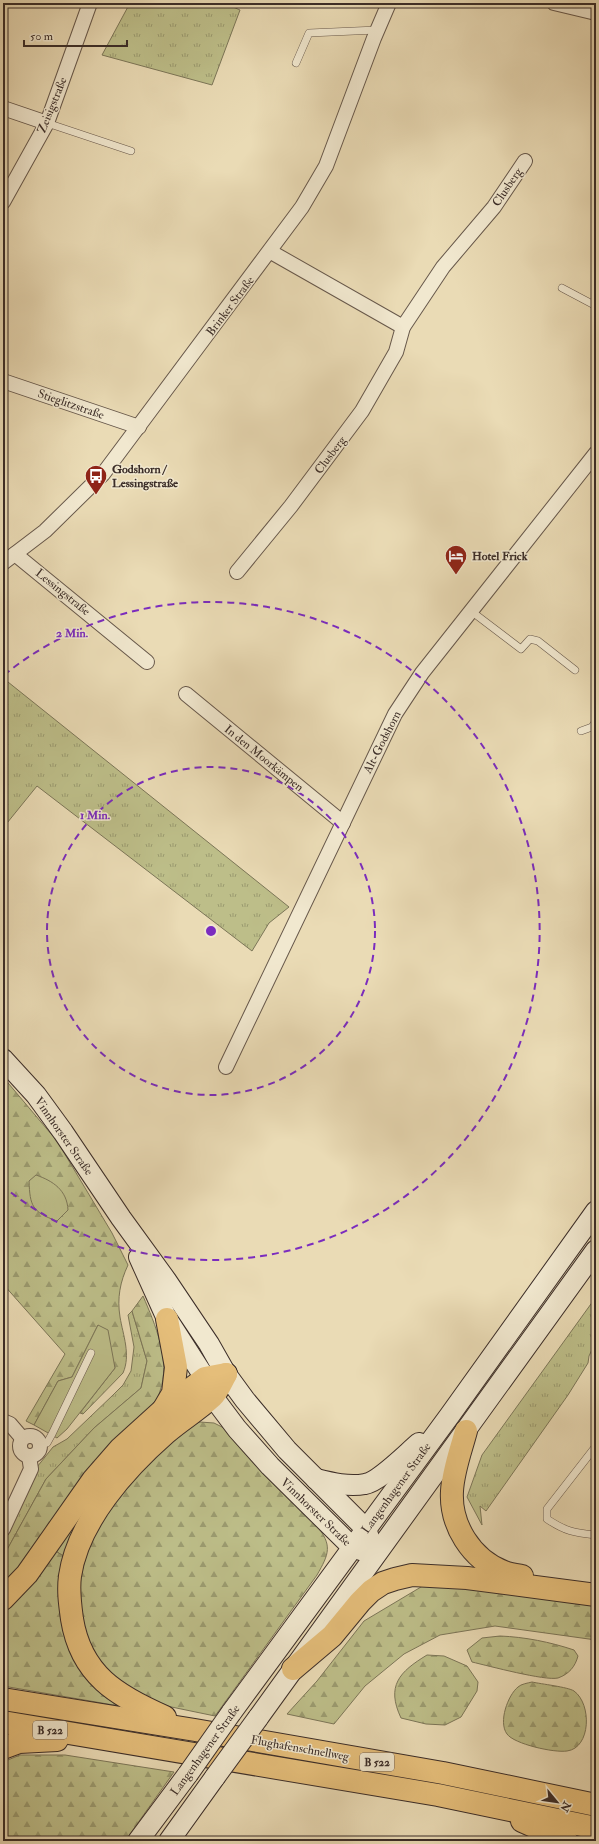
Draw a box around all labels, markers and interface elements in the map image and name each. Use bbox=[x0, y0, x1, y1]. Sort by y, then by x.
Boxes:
scale bar bbox=[24, 22, 127, 48]
text: 50 m bbox=[30, 29, 54, 44]
street label: Zeisigstraße bbox=[34, 75, 71, 136]
street label: Clusberg bbox=[489, 164, 526, 209]
street label: Brinker Straße bbox=[203, 274, 258, 339]
street label: Stieglitzstraße bbox=[36, 386, 106, 423]
street label: Clusberg bbox=[311, 433, 350, 477]
place label: Godshorn / Lessingstraße bbox=[112, 462, 179, 491]
bus stop icon: Godshorn / Lessingstraße bbox=[83, 463, 109, 496]
hotel icon: Hotel Frick bbox=[443, 543, 469, 576]
place label: Hotel Frick bbox=[472, 549, 528, 564]
street label: Lessingstraße bbox=[32, 566, 93, 619]
text: 2 Min. bbox=[56, 626, 89, 641]
street label: Alt-Godshorn bbox=[360, 708, 405, 777]
street label: In den Moorkämpen bbox=[221, 722, 306, 795]
text: 1 Min. bbox=[80, 808, 111, 823]
centre of rings bbox=[204, 924, 218, 938]
street label: Vinnhorster Straße bbox=[31, 1094, 96, 1178]
street label: Langenhagener Straße bbox=[358, 1440, 434, 1537]
street label: Vinnhorster Straße bbox=[277, 1475, 354, 1550]
street label: Langenhagener Straße bbox=[167, 1702, 243, 1799]
road number: B 522 bbox=[33, 1721, 67, 1739]
street label: Flughafenschnellweg bbox=[250, 1732, 351, 1765]
road number: B 522 bbox=[360, 1753, 394, 1771]
north arrow bbox=[537, 1782, 577, 1822]
text: N bbox=[557, 1798, 574, 1815]

